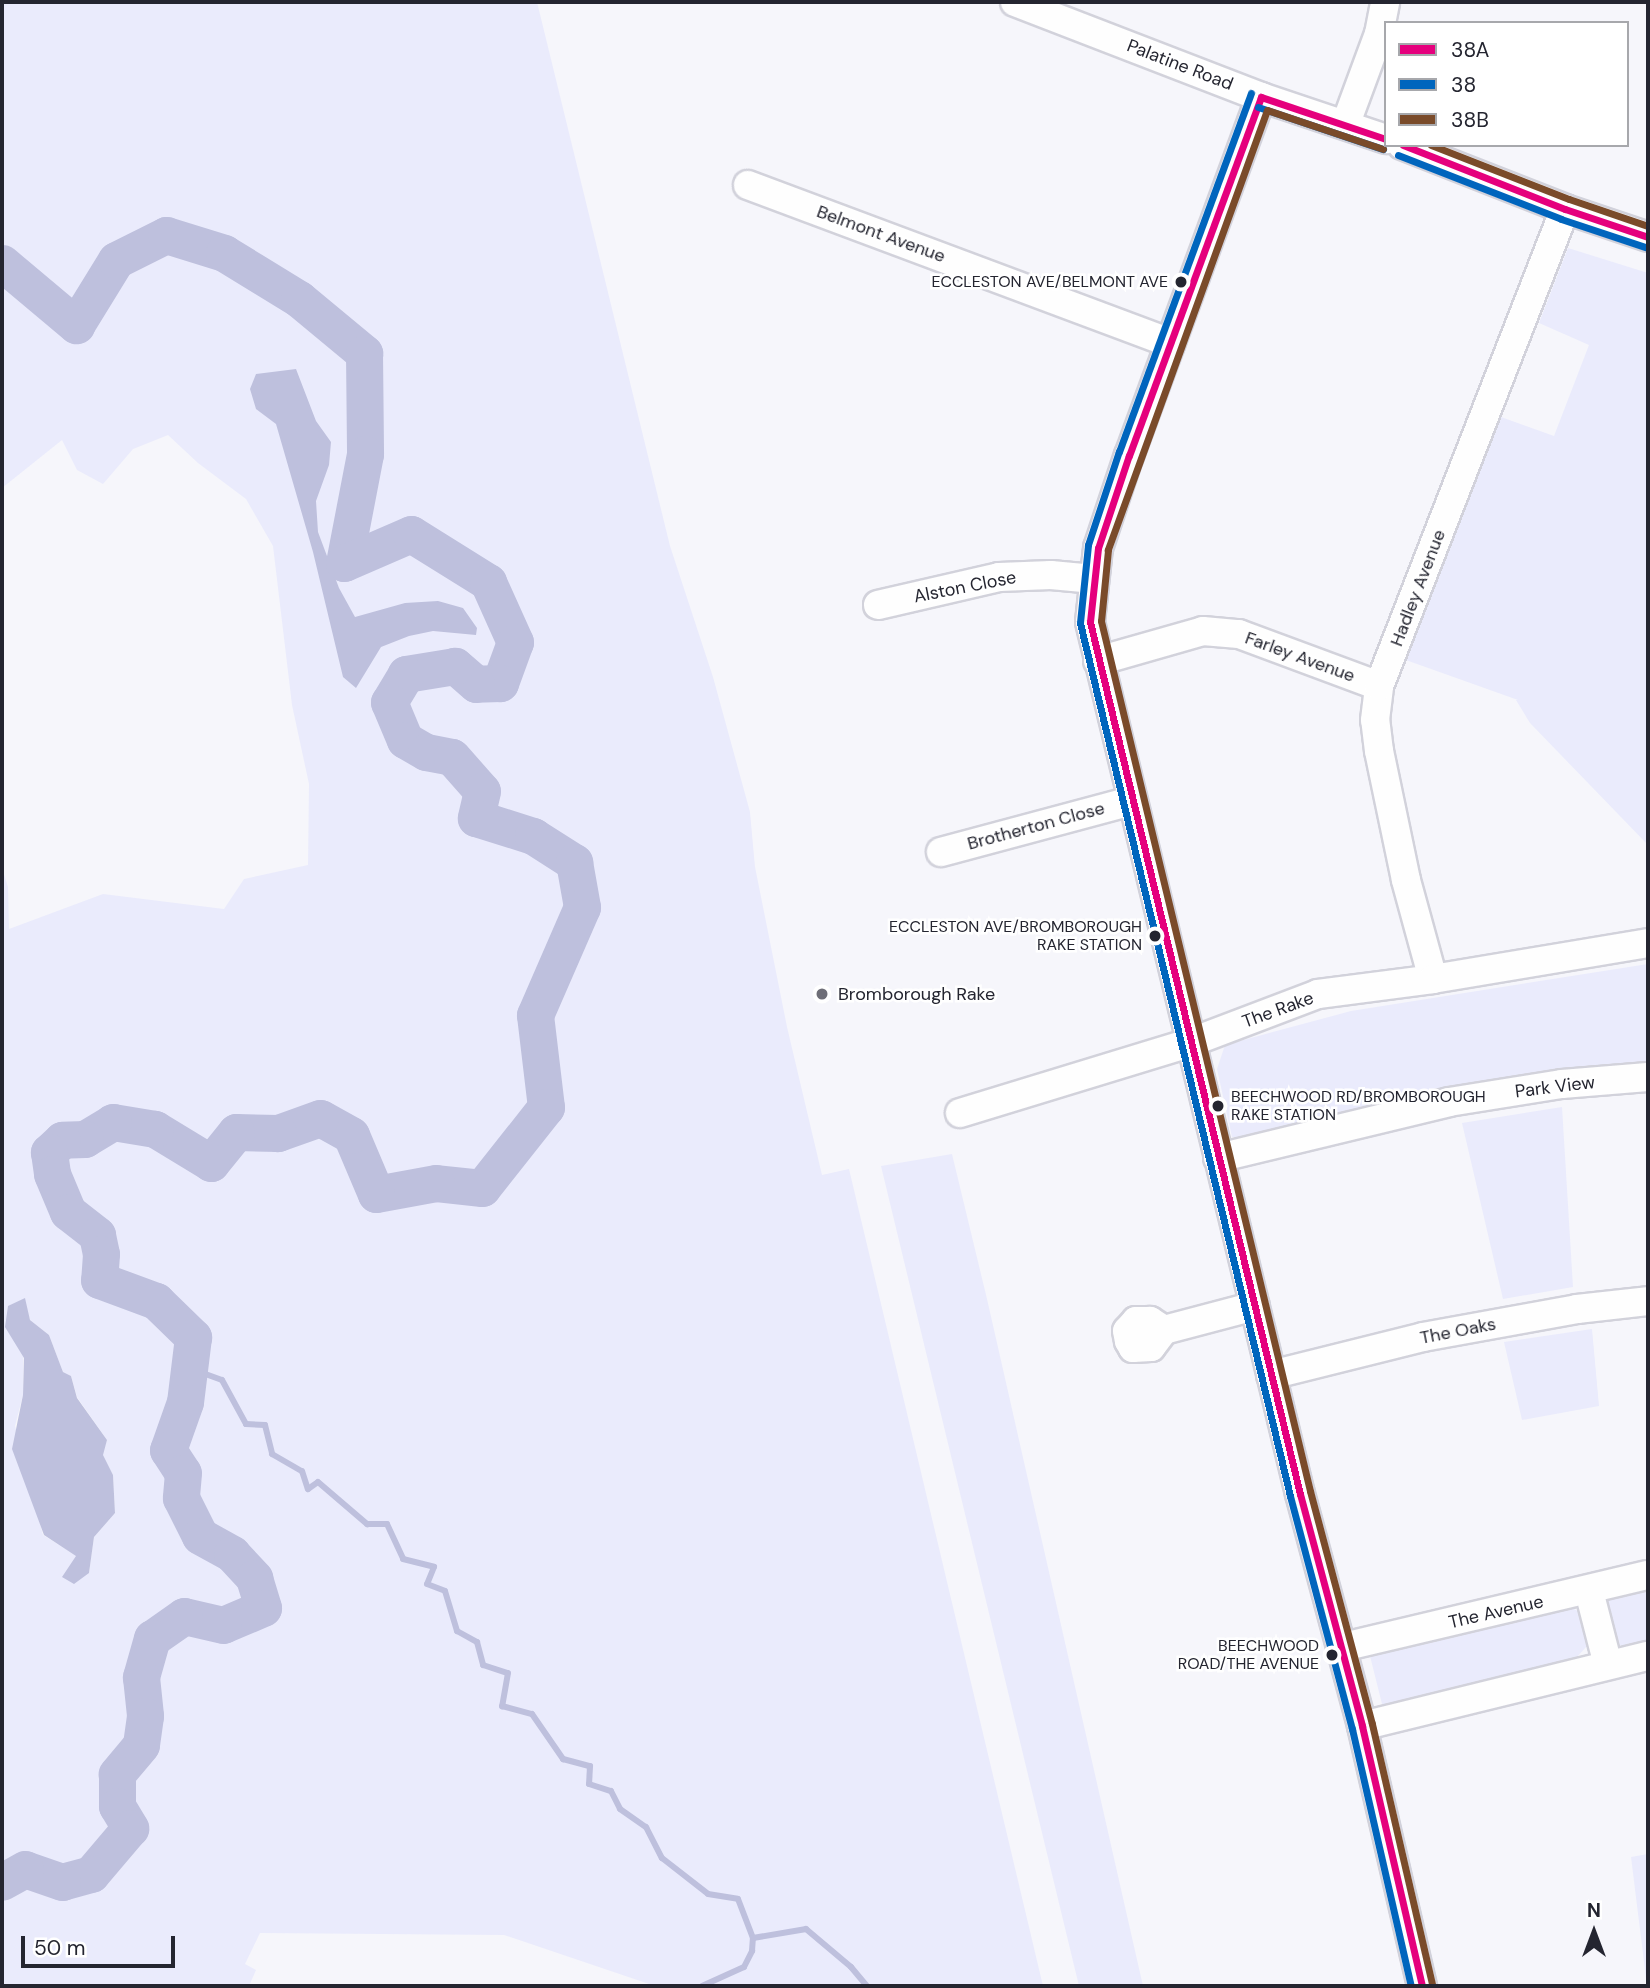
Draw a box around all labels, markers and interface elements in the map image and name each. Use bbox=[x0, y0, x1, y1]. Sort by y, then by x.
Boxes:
legend bbox=[1384, 21, 1629, 147]
street label: Palatine Road bbox=[1124, 35, 1236, 95]
text: 38A bbox=[1451, 36, 1490, 64]
text: 38 bbox=[1451, 71, 1476, 99]
text: 38B bbox=[1451, 106, 1489, 134]
street label: Belmont Avenue bbox=[814, 201, 948, 267]
place label: ECCLESTON AVE/BELMONT AVE bbox=[931, 272, 1168, 292]
marker: ECCLESTON AVE/BELMONT AVE bbox=[1174, 275, 1188, 289]
street label: Hadley Avenue bbox=[1386, 527, 1450, 649]
street label: Alston Close bbox=[912, 566, 1018, 608]
street label: Farley Avenue bbox=[1242, 627, 1358, 687]
street label: Brotherton Close bbox=[965, 797, 1107, 855]
place label: ECCLESTON AVE/BROMBOROUGH RAKE STATION bbox=[889, 917, 1142, 955]
marker: ECCLESTON AVE/BROMBOROUGH RAKE STATION bbox=[1148, 929, 1162, 943]
place label: Bromborough Rake bbox=[838, 983, 995, 1005]
marker: Bromborough Rake bbox=[812, 984, 832, 1004]
street label: The Rake bbox=[1239, 987, 1317, 1033]
street label: Park View bbox=[1514, 1071, 1596, 1103]
place label: BEECHWOOD RD/BROMBOROUGH RAKE STATION bbox=[1231, 1087, 1486, 1125]
marker: BEECHWOOD RD/BROMBOROUGH RAKE STATION bbox=[1211, 1099, 1225, 1113]
street label: The Oaks bbox=[1418, 1313, 1498, 1349]
street label: The Avenue bbox=[1446, 1591, 1546, 1633]
place label: BEECHWOOD ROAD/THE AVENUE bbox=[1178, 1636, 1319, 1674]
marker: BEECHWOOD ROAD/THE AVENUE bbox=[1325, 1648, 1339, 1662]
north arrow bbox=[1559, 1897, 1629, 1967]
text: N bbox=[1587, 1898, 1601, 1923]
scale bar bbox=[24, 1922, 178, 1966]
text: 50 m bbox=[34, 1934, 85, 1962]

